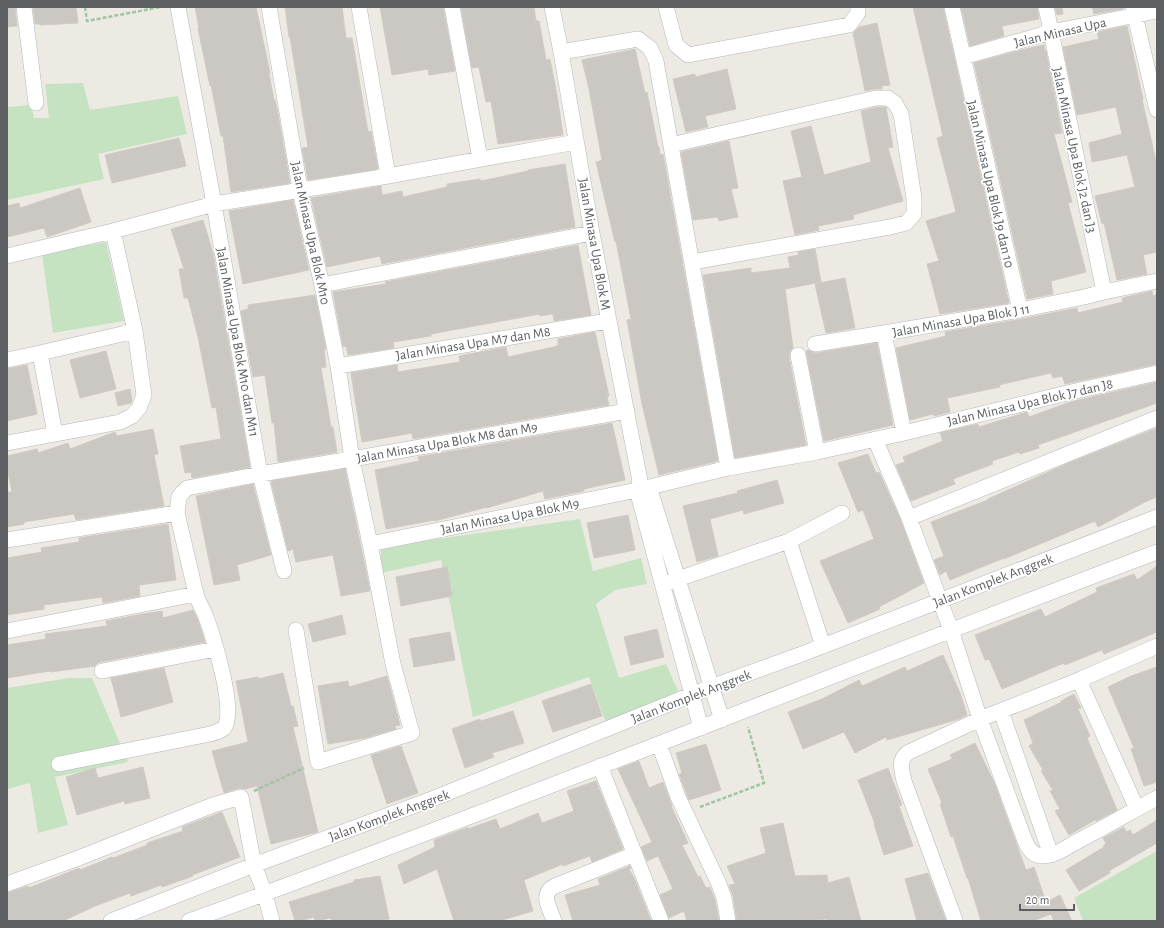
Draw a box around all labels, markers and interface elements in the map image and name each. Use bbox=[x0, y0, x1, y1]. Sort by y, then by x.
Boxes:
street label: Jalan Minasa Upa bbox=[1013, 15, 1108, 50]
street label: Jalan Minasa Upa Blok J2 dan J3 bbox=[1050, 66, 1098, 235]
street label: Jalan Minasa Upa Blok J9 dan 10 bbox=[964, 99, 1016, 269]
street label: Jalan Minasa Upa Blok M10 bbox=[288, 160, 332, 306]
street label: Jalan Minasa Upa Blok M bbox=[575, 177, 613, 311]
street label: Jalan Minasa Upa Blok M10 dan M11 bbox=[213, 246, 261, 438]
street label: Jalan Minasa Upa Blok J 11 bbox=[891, 302, 1031, 340]
street label: Jalan Minasa Upa M7 dan M8 bbox=[395, 325, 551, 363]
street label: Jalan Minasa Upa Blok J7 dan J8 bbox=[946, 377, 1114, 429]
street label: Jalan Minasa Upa Blok M8 dan M9 bbox=[356, 420, 539, 466]
street label: Jalan Minasa Upa Blok M9 bbox=[440, 497, 580, 537]
street label: Jalan Komplek Anggrek bbox=[932, 551, 1056, 610]
street label: Jalan Komplek Anggrek bbox=[630, 667, 754, 726]
street label: Jalan Komplek Anggrek bbox=[327, 787, 452, 844]
scale bar bbox=[1020, 886, 1074, 912]
text: 20 m bbox=[1026, 894, 1049, 906]

